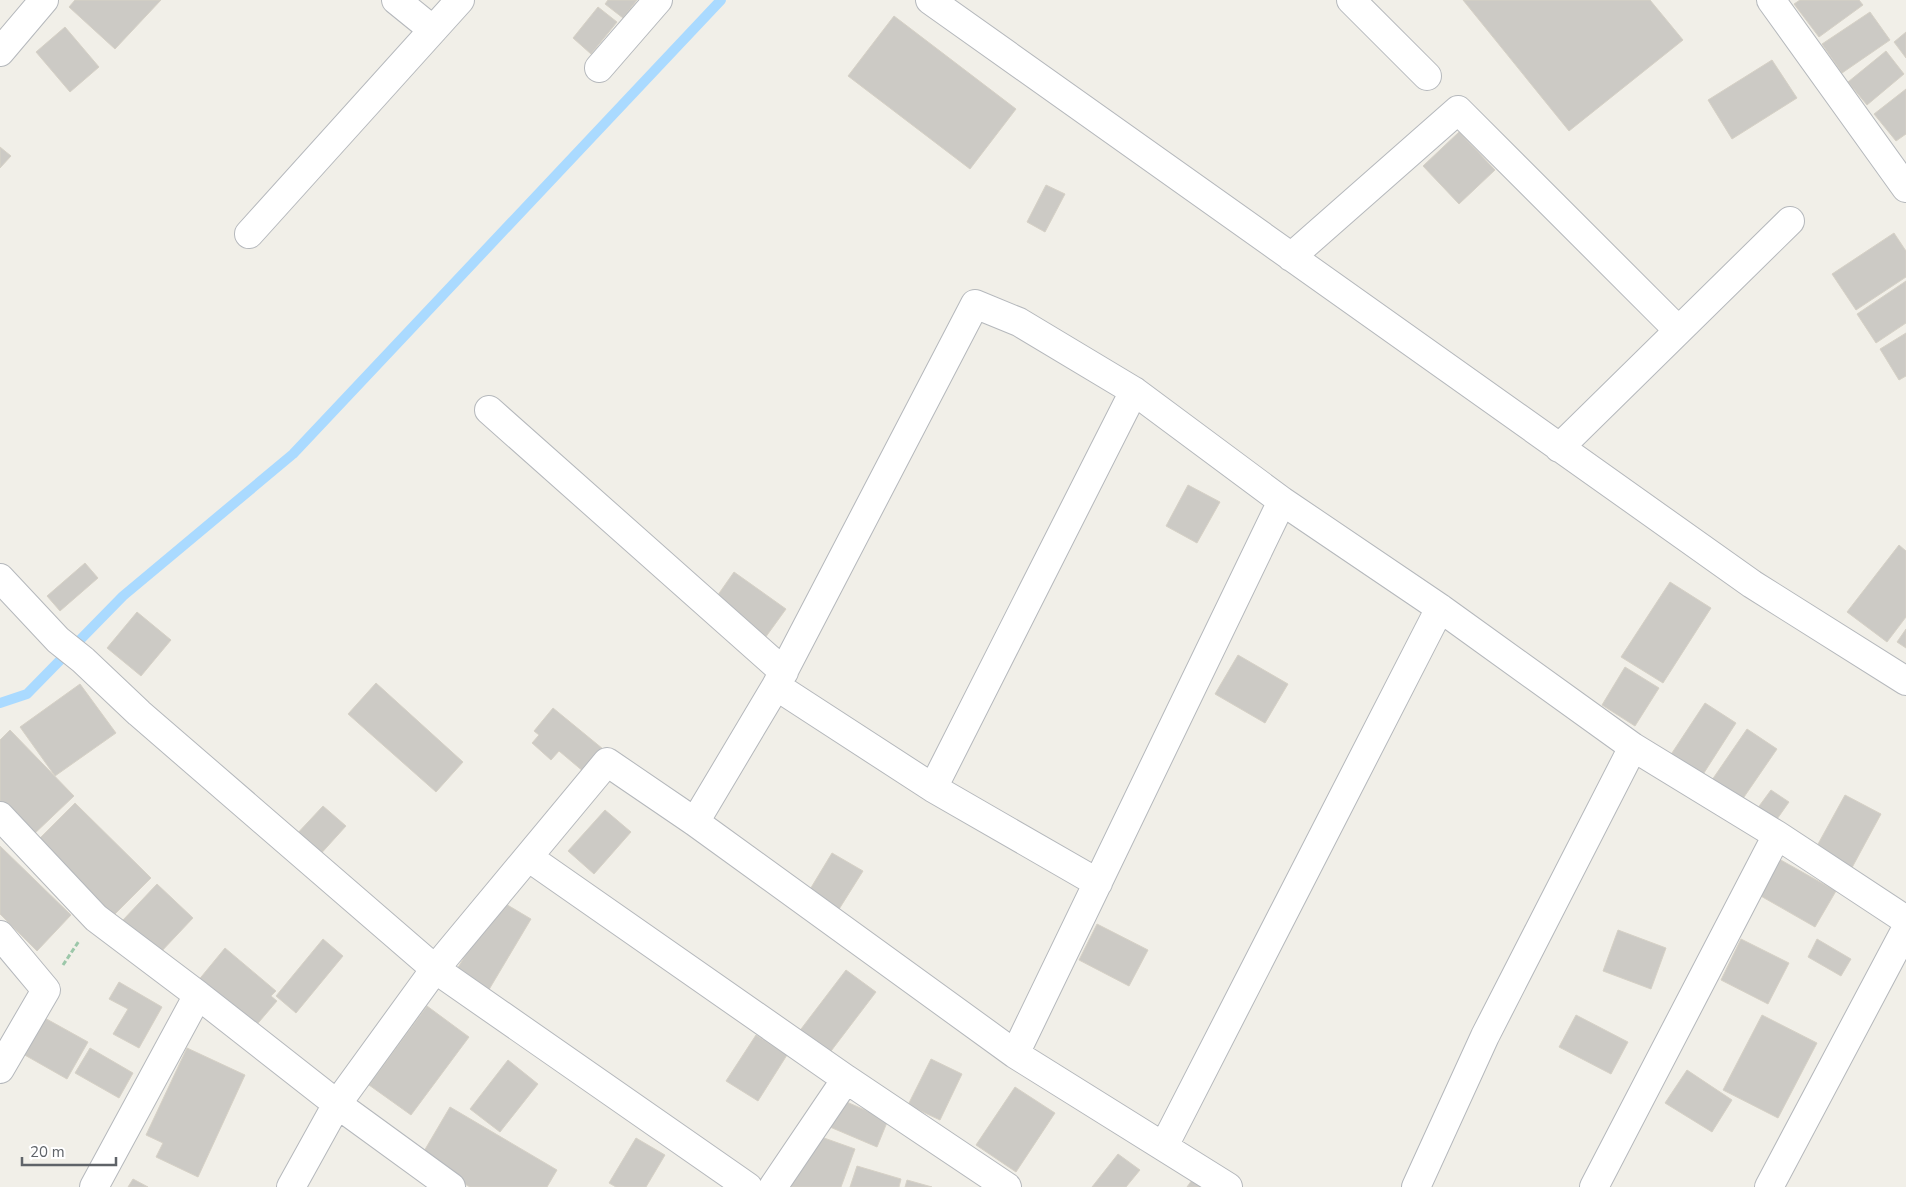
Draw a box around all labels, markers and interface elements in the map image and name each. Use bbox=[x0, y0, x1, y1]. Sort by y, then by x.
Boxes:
scale bar bbox=[22, 1134, 116, 1166]
text: 20 m bbox=[30, 1142, 65, 1162]

